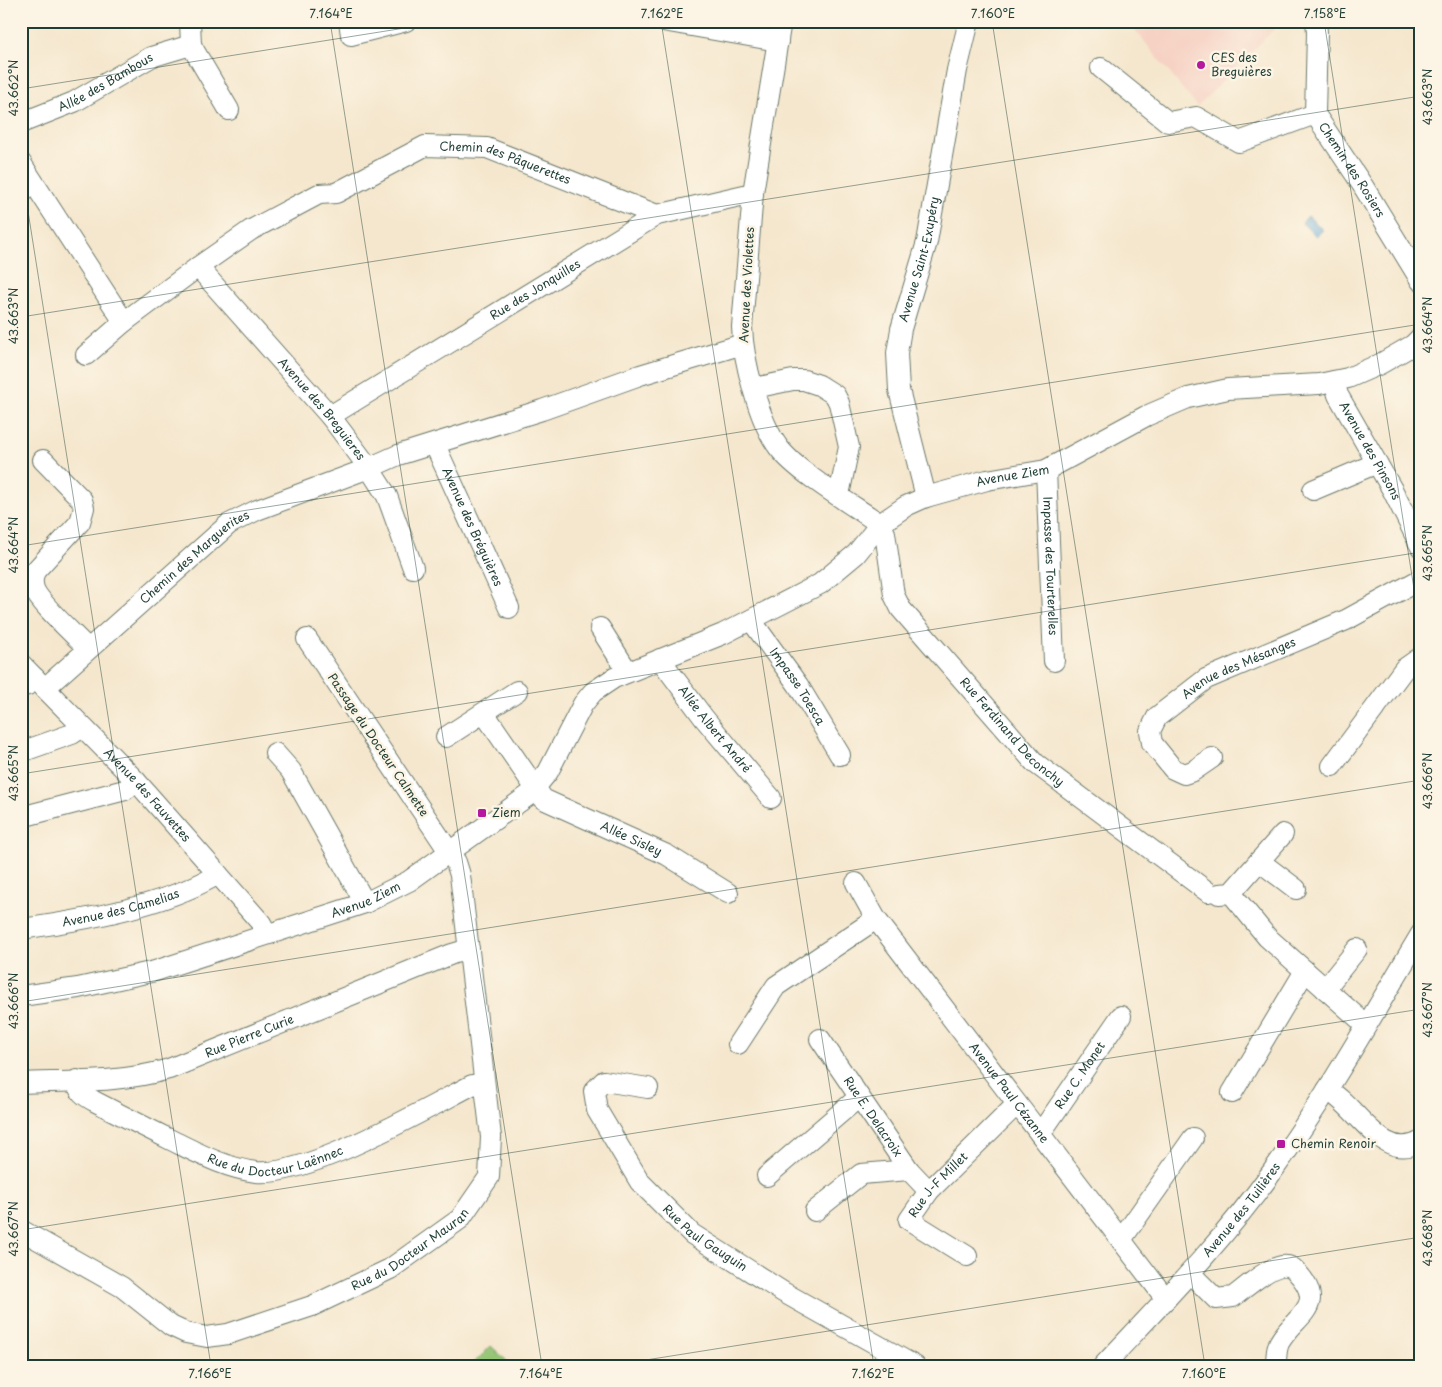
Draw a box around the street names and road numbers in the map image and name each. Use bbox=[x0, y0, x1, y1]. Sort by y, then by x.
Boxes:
street label: Allée des Bambous bbox=[55, 48, 156, 115]
street label: Chemin des Rosiers bbox=[1315, 118, 1390, 221]
street label: Chemin des Pâquerettes bbox=[439, 136, 574, 188]
street label: Avenue Saint-Exupéry bbox=[894, 195, 943, 324]
street label: Avenue des Violettes bbox=[734, 226, 758, 343]
street label: Rue des Jonquilles bbox=[486, 254, 584, 324]
street label: Avenue des Breguieres bbox=[274, 353, 370, 464]
street label: Avenue des Pinsons bbox=[1336, 398, 1406, 503]
street label: Avenue Ziem bbox=[974, 460, 1051, 491]
street label: Avenue des Bréguières bbox=[438, 464, 508, 589]
street label: Impasse des Tourterelles bbox=[1039, 496, 1063, 636]
street label: Chemin des Marguerites bbox=[135, 505, 252, 608]
street label: Avenue des Mésanges bbox=[1178, 632, 1299, 703]
street label: Impasse Toesca bbox=[766, 644, 830, 729]
street label: Passage du Docteur Calmette bbox=[324, 669, 434, 820]
street label: Rue Ferdinand Deconchy bbox=[956, 673, 1069, 790]
street label: Allée Albert André bbox=[675, 681, 756, 776]
street label: Avenue des Fauvettes bbox=[100, 743, 196, 846]
street label: Allée Sisley bbox=[598, 816, 665, 860]
street label: Avenue Ziem bbox=[328, 877, 403, 921]
street label: Avenue des Camelias bbox=[61, 883, 182, 931]
street label: Rue Pierre Curie bbox=[202, 1009, 296, 1061]
street label: Rue C. Monet bbox=[1050, 1037, 1109, 1112]
street label: Avenue Paul Cézanne bbox=[965, 1038, 1054, 1147]
street label: Rue E. Delacroix bbox=[840, 1072, 908, 1160]
street label: Rue du Docteur Laënnec bbox=[205, 1141, 346, 1180]
street label: Rue J-F Millet bbox=[903, 1148, 971, 1221]
street label: Avenue des Tuilières bbox=[1198, 1158, 1284, 1260]
street label: Rue Paul Gauguin bbox=[659, 1200, 751, 1275]
street label: Rue du Docteur Mauran bbox=[348, 1204, 473, 1294]

